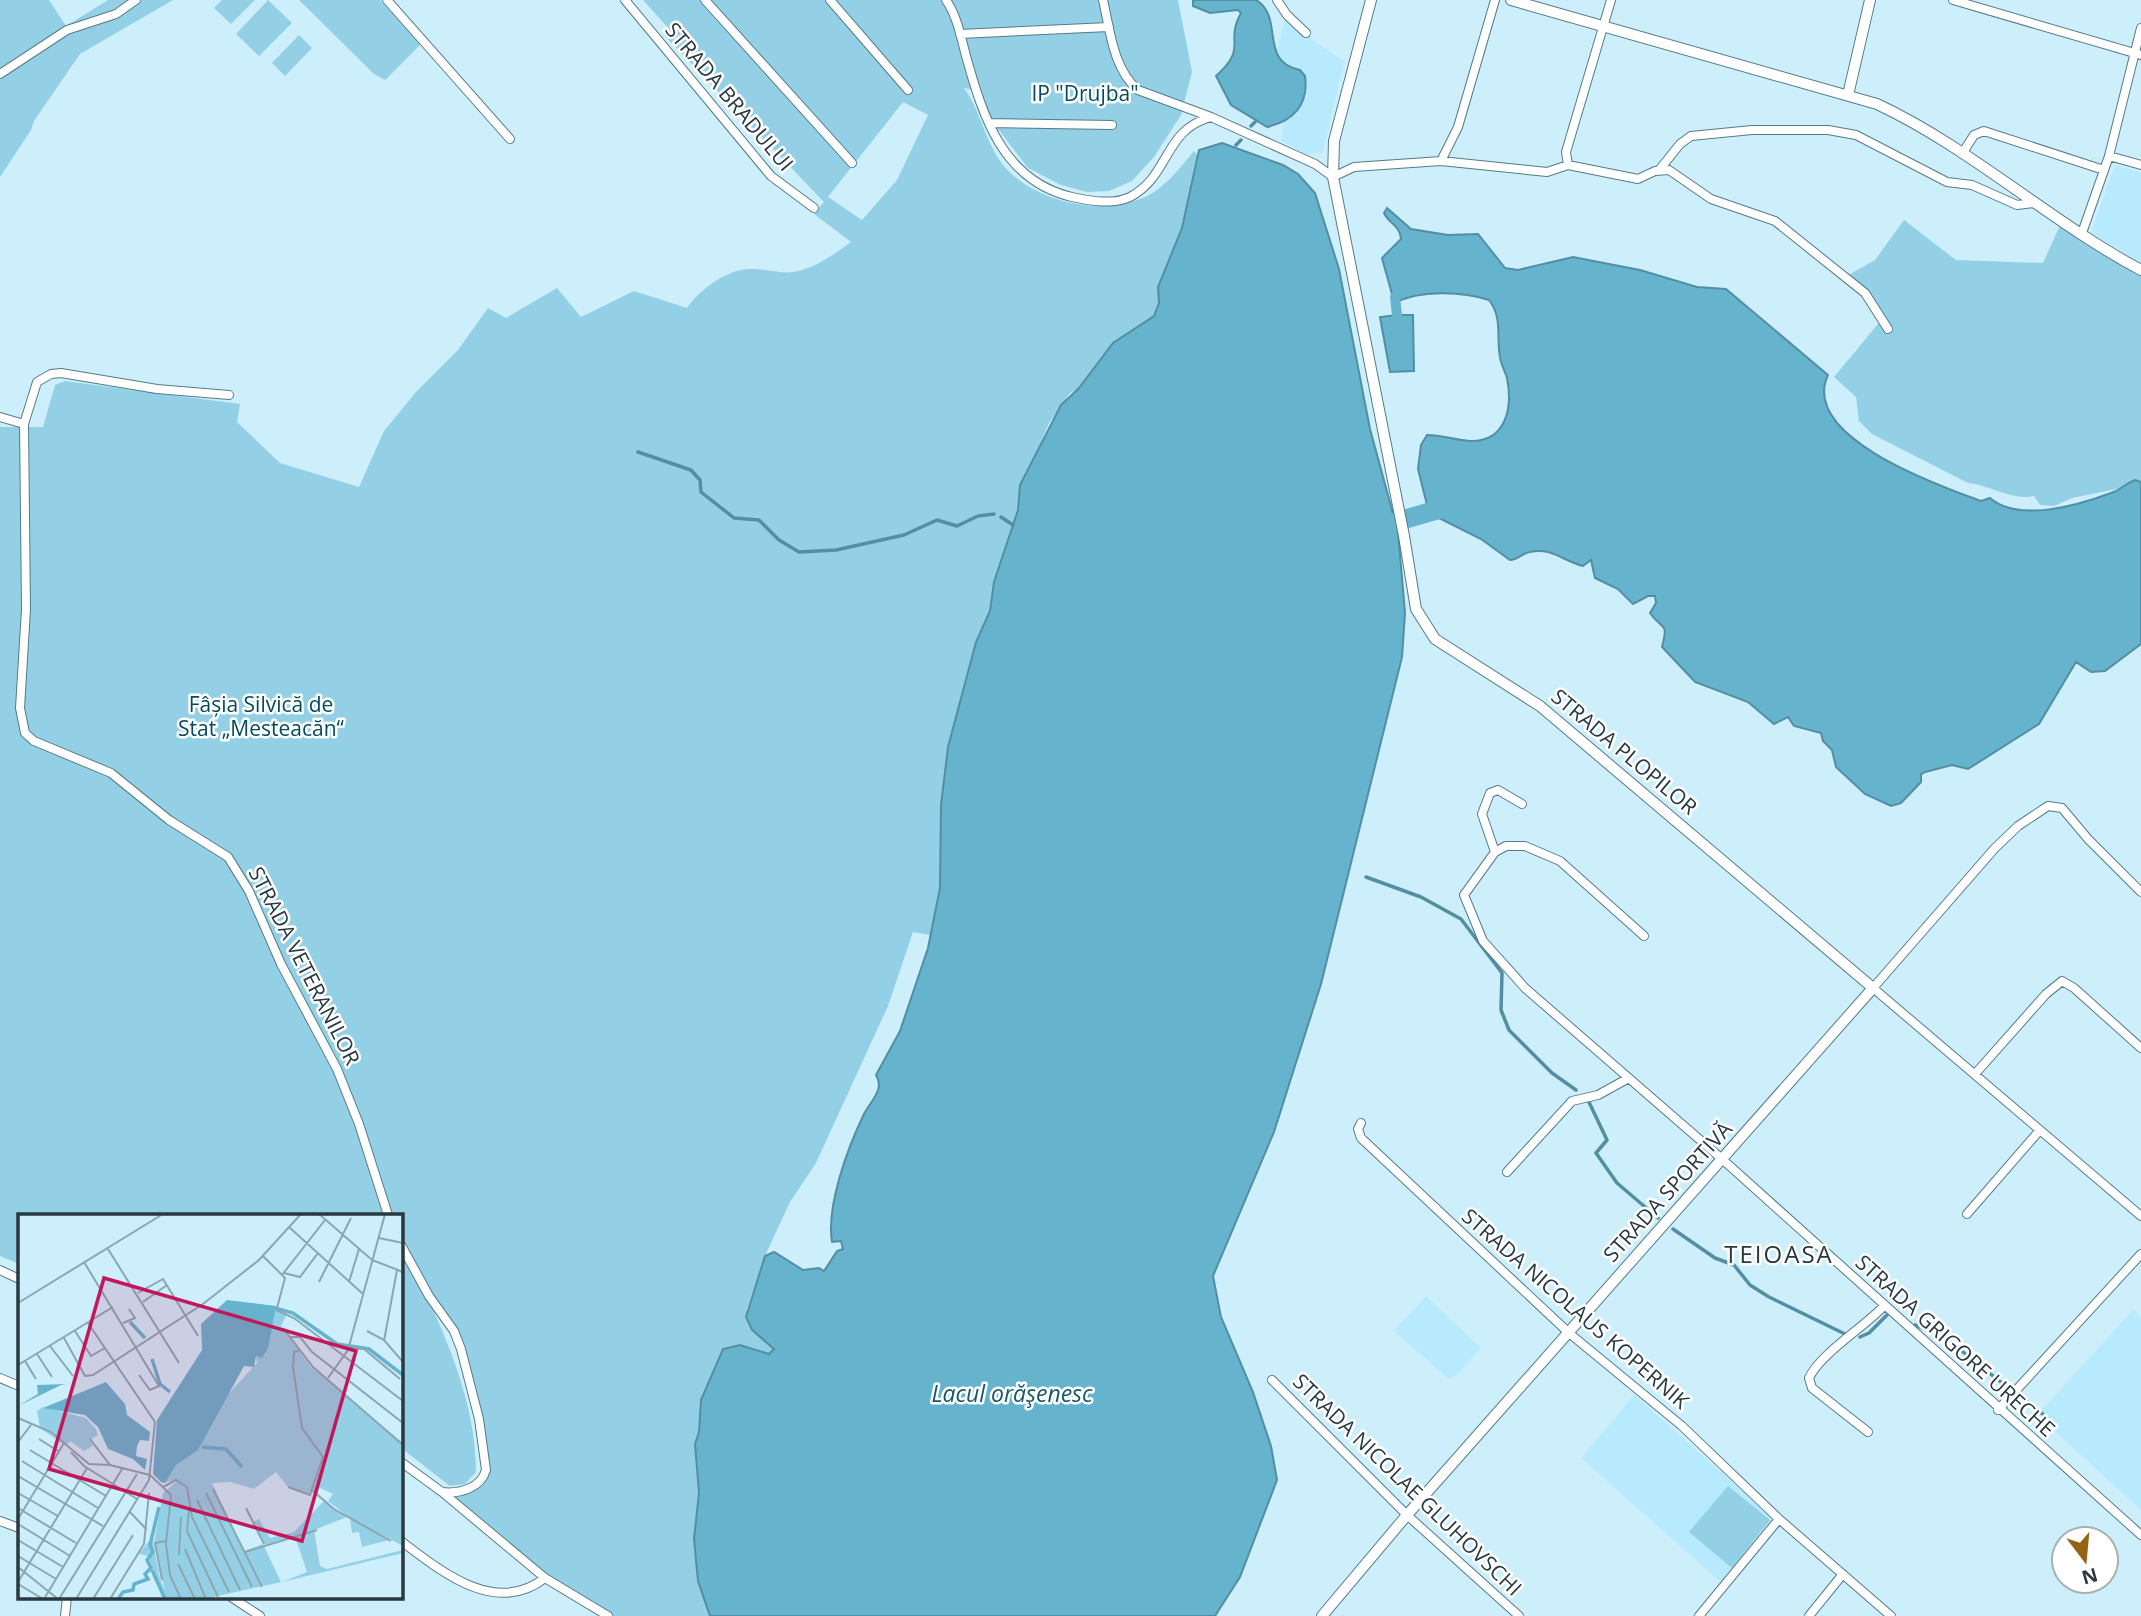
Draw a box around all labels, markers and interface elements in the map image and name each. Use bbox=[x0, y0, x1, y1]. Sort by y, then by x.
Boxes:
street label: STRADA BRADULUI bbox=[659, 16, 800, 177]
park label: IP "Drujba" bbox=[1031, 79, 1139, 107]
street label: STRADA PLOPILOR bbox=[1546, 682, 1703, 820]
park label: Fâșia Silvică de Stat „Mesteacăn“ bbox=[178, 690, 345, 742]
street label: STRADA VETERANILOR bbox=[243, 862, 367, 1069]
street label: STRADA SPORTIVĂ bbox=[1597, 1115, 1738, 1268]
street label: STRADA NICOLAUS KOPERNIK bbox=[1456, 1202, 1695, 1415]
inset map bbox=[18, 1214, 402, 1598]
district label: TEIOASA bbox=[1724, 1237, 1834, 1270]
street label: STRADA GRIGORE URECHE bbox=[1850, 1248, 2061, 1442]
street label: STRADA NICOLAE GLUHOVSCHI bbox=[1287, 1367, 1528, 1601]
water label: Lacul orăşenesc bbox=[932, 1377, 1093, 1409]
north arrow bbox=[2050, 1525, 2120, 1595]
text: N bbox=[2079, 1562, 2101, 1591]

